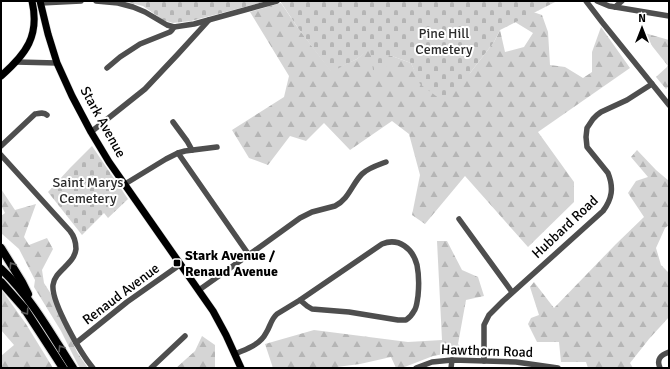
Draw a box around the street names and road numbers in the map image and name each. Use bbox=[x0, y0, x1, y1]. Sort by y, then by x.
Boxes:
street label: Stark Avenue bbox=[76, 83, 130, 161]
street label: Hubbard Road bbox=[528, 192, 602, 262]
street label: Renaud Avenue bbox=[79, 260, 163, 328]
street label: Hawthorn Road bbox=[441, 341, 533, 361]

